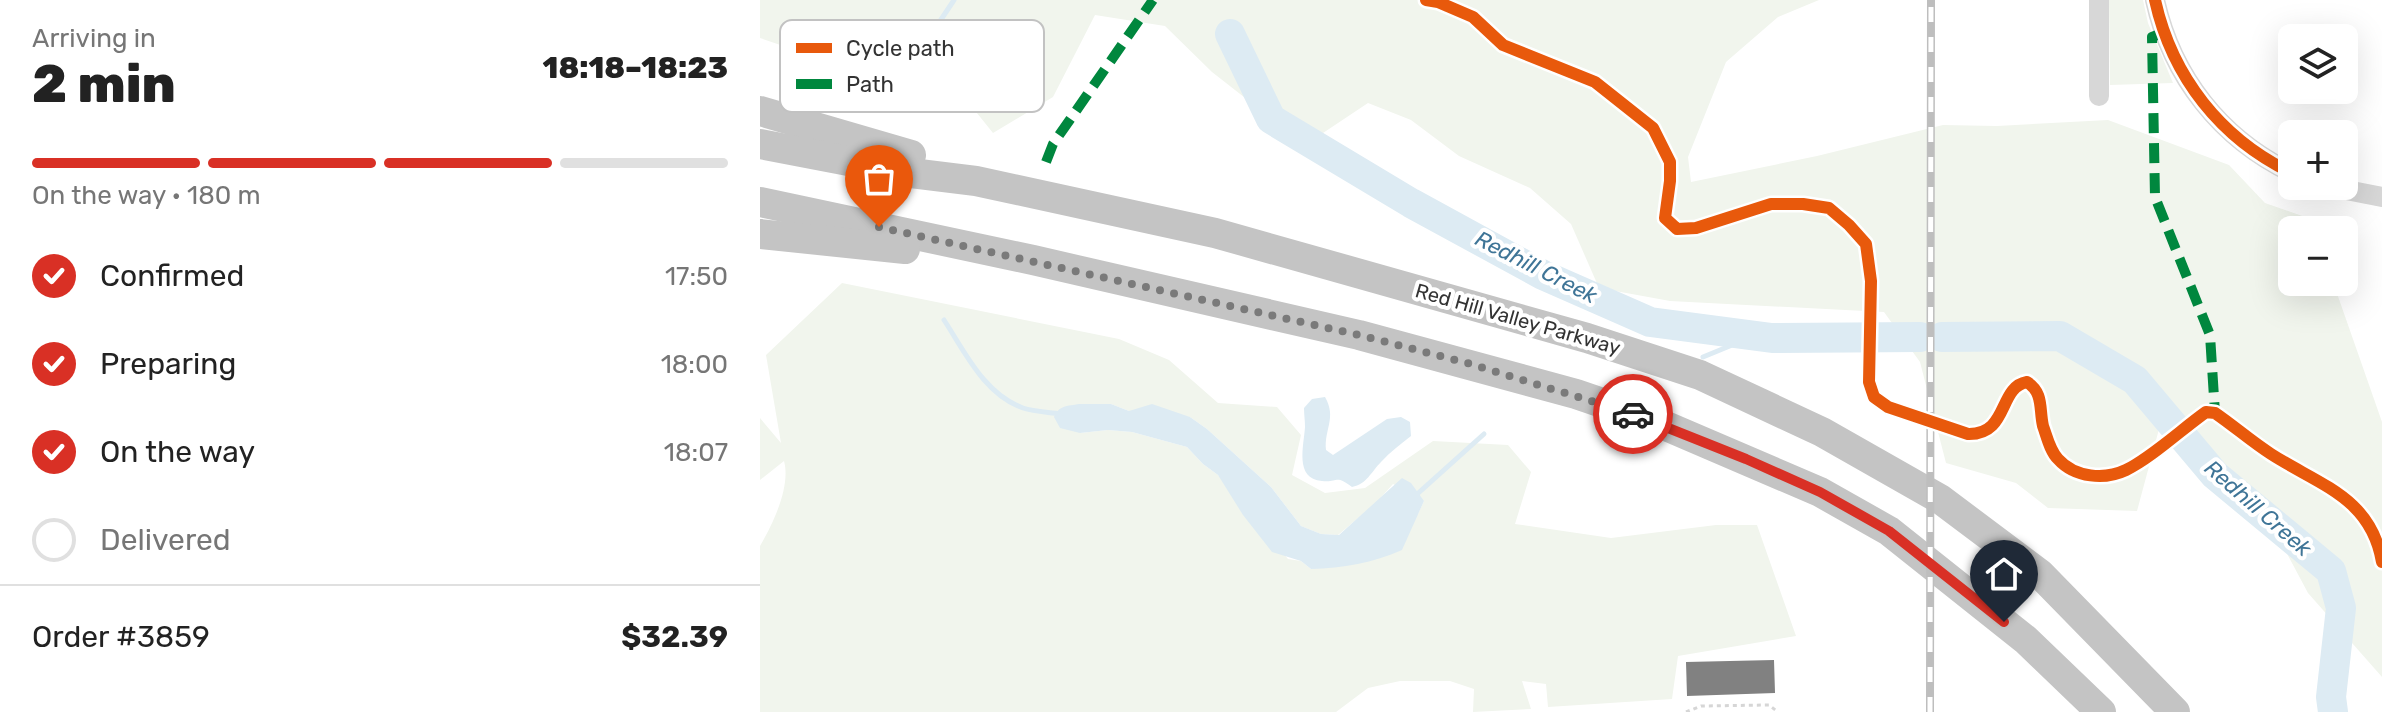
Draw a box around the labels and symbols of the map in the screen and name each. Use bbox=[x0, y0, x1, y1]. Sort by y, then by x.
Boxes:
legend bbox=[780, 20, 1044, 112]
text: Cycle path bbox=[846, 35, 955, 62]
text: Path bbox=[846, 71, 894, 98]
pin bbox=[845, 145, 913, 227]
water label: Redhill Creek bbox=[1470, 225, 1602, 310]
street label: Red Hill Valley Parkway bbox=[1413, 278, 1623, 360]
courier bbox=[1593, 374, 1673, 454]
water label: Redhill Creek bbox=[2199, 454, 2318, 562]
pin bbox=[1970, 540, 2038, 622]

